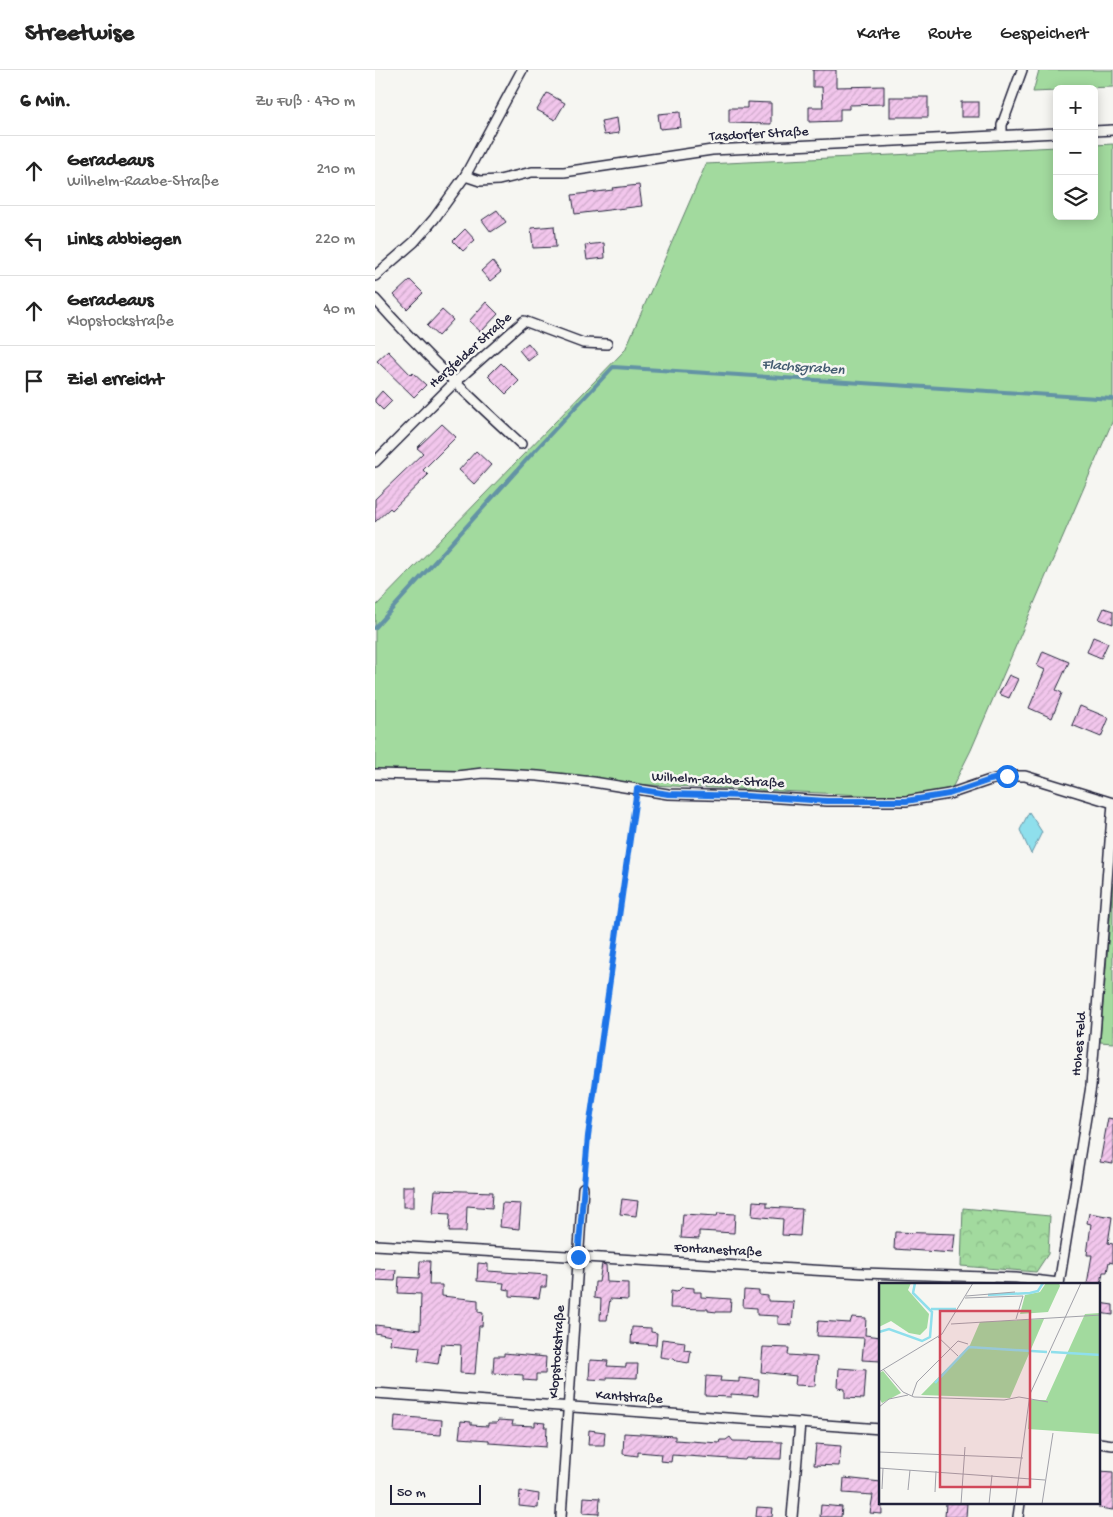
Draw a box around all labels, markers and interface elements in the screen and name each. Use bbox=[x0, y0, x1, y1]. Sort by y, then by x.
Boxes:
text: Streetwise bbox=[25, 20, 134, 49]
text: Karte bbox=[857, 24, 900, 45]
text: Route bbox=[928, 24, 972, 45]
text: Gespeichert bbox=[1000, 24, 1088, 45]
map controls bbox=[1053, 85, 1098, 220]
button: + bbox=[1053, 85, 1098, 130]
text: 6 Min. bbox=[20, 90, 71, 115]
text: Zu Fuß · 470 m bbox=[255, 93, 355, 112]
street label: Tasdorfer Straße bbox=[708, 124, 810, 146]
button: − bbox=[1053, 130, 1098, 175]
text: Geradeaus bbox=[67, 150, 153, 173]
icon: ahead bbox=[20, 157, 48, 185]
text: 210 m bbox=[316, 161, 355, 180]
text: Wilhelm-Raabe-Straße bbox=[67, 173, 219, 192]
button: layers bbox=[1053, 175, 1098, 220]
icon: left bbox=[20, 227, 48, 255]
text: Links abbiegen bbox=[67, 229, 181, 252]
text: 220 m bbox=[315, 231, 355, 250]
text: Geradeaus bbox=[67, 290, 153, 313]
icon: ahead bbox=[20, 297, 48, 325]
text: 40 m bbox=[323, 301, 355, 320]
street label: Herzfelder Straße bbox=[426, 309, 516, 393]
text: Klopstockstraße bbox=[67, 313, 174, 332]
water label: Flachsgraben bbox=[761, 356, 846, 380]
icon: arrive bbox=[20, 367, 48, 395]
text: Ziel erreicht bbox=[67, 369, 164, 392]
route start bbox=[996, 765, 1019, 788]
street label: Wilhelm-Raabe-Straße bbox=[651, 769, 785, 793]
street label: Hohes Feld bbox=[1069, 1010, 1091, 1077]
street label: Fontanestraße bbox=[673, 1240, 763, 1262]
route end bbox=[567, 1246, 590, 1269]
inset map bbox=[879, 1283, 1101, 1504]
street label: Klopstockstraße bbox=[546, 1304, 570, 1399]
street label: Kantstraße bbox=[595, 1387, 664, 1409]
scale bar bbox=[390, 1482, 481, 1505]
text: 50 m bbox=[397, 1485, 426, 1502]

